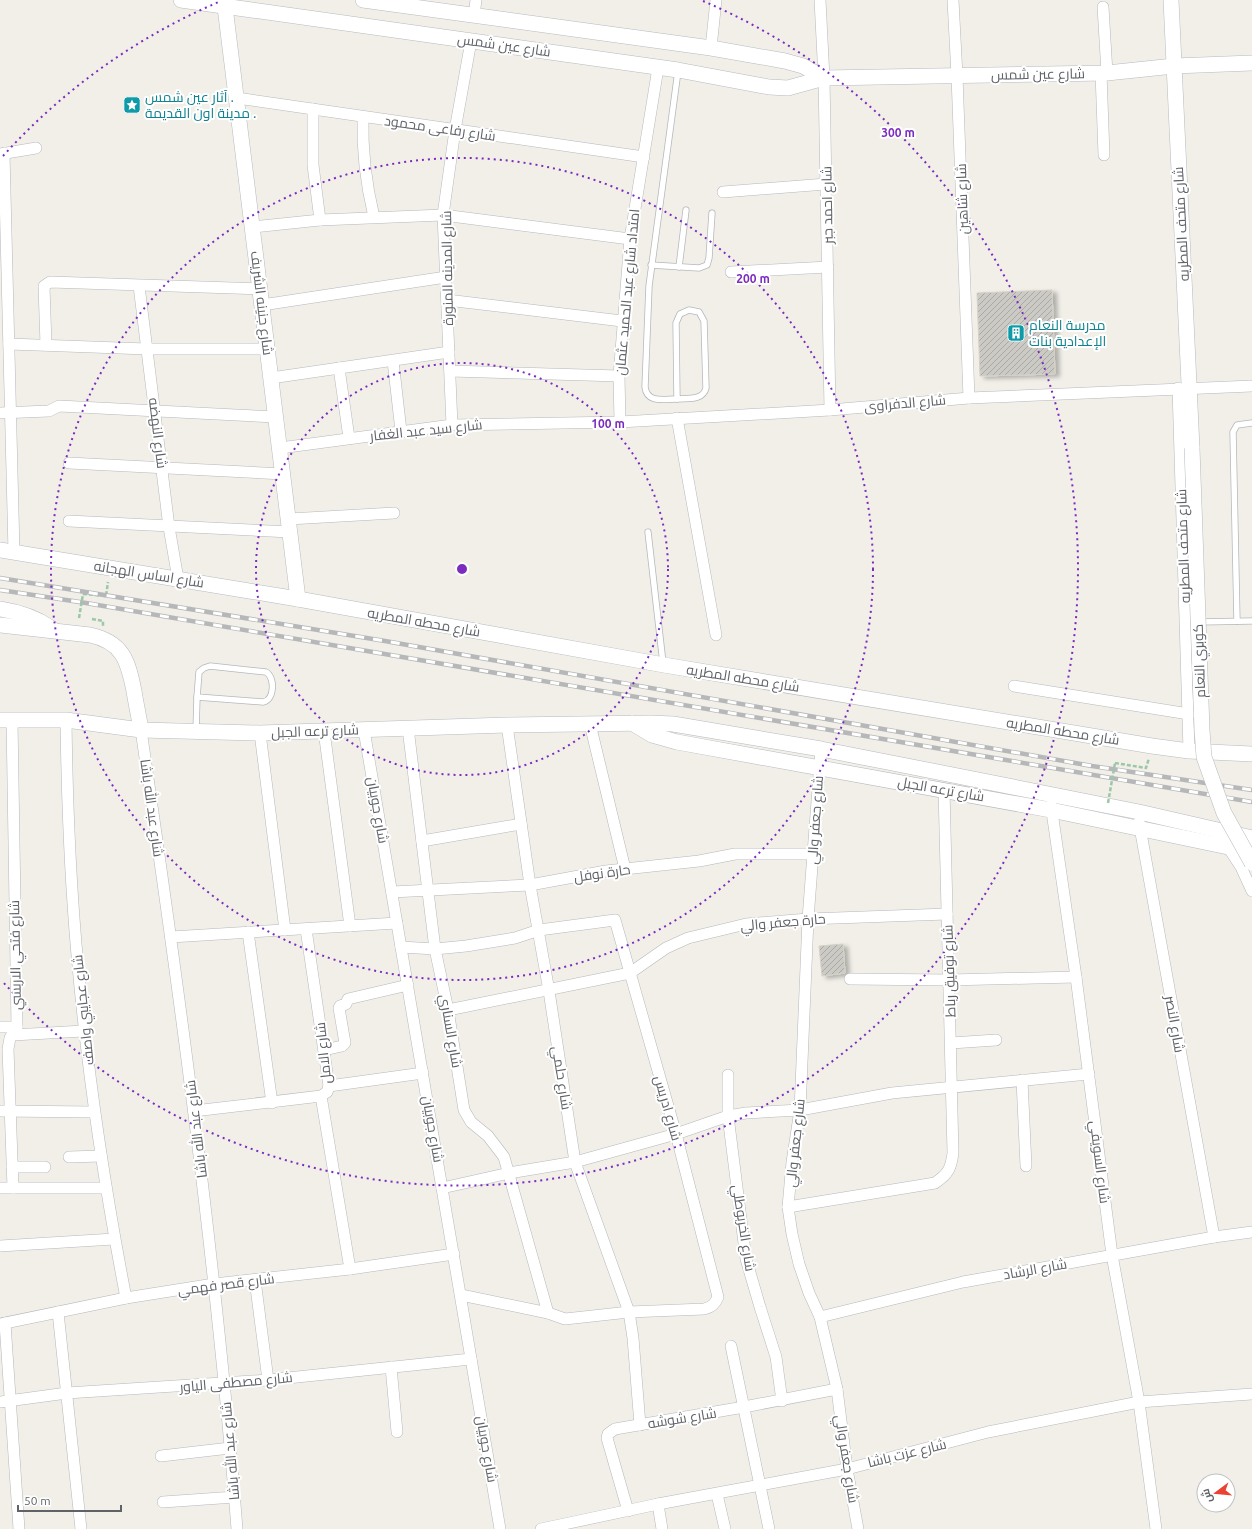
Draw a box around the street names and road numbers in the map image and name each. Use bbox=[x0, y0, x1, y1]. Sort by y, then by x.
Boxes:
street label: شارع عين شمس bbox=[456, 31, 552, 60]
street label: شارع عين شمس bbox=[991, 65, 1085, 84]
street label: شارع رفاعى محمود bbox=[383, 112, 497, 145]
street label: شارع شاهين bbox=[953, 163, 972, 235]
street label: شارع احمد جبر bbox=[818, 166, 837, 245]
street label: شارع متحف المطريه bbox=[1170, 166, 1193, 282]
street label: امتداد شارع عبد الحميد عثمان bbox=[612, 208, 643, 376]
street label: شارع المدينه المنورة bbox=[438, 210, 457, 326]
street label: شارع جنينه الشريف bbox=[247, 250, 276, 356]
street label: شارع الدفراوى bbox=[863, 391, 947, 416]
street label: شارع النهضه bbox=[145, 397, 170, 470]
street label: شارع سيد عبد الغفار bbox=[368, 416, 483, 445]
street label: شارع متحف المطريه bbox=[1173, 488, 1194, 604]
street label: شارع اساس الهجانه bbox=[93, 557, 205, 592]
street label: شارع محطه المطريه bbox=[366, 604, 482, 641]
street label: كوبري النعام bbox=[1190, 624, 1212, 698]
street label: شارع محطه المطريه bbox=[685, 661, 801, 696]
street label: شارع محطه المطريه bbox=[1005, 714, 1121, 749]
street label: شارع ترعه الجبل bbox=[271, 721, 359, 742]
street label: شارع عبد الله باشا bbox=[136, 758, 168, 858]
street label: شارع ترعه الجبل bbox=[896, 773, 986, 805]
street label: شارع جوبيان bbox=[363, 775, 392, 845]
street label: شارع جعفر والي bbox=[804, 775, 830, 865]
street label: حارة نوفل bbox=[573, 861, 631, 885]
street label: شارع فتحي الاربسي bbox=[6, 900, 28, 1010]
street label: حارة جعفر والي bbox=[740, 910, 827, 938]
street label: شارع توفيق رباط bbox=[939, 924, 960, 1018]
street label: شارع عجايبي واصف bbox=[69, 953, 101, 1066]
street label: شارع السناري bbox=[433, 993, 465, 1070]
street label: شارع النصر bbox=[1161, 993, 1188, 1054]
street label: شارع الامل bbox=[312, 1021, 335, 1085]
street label: شارع حلمي bbox=[545, 1045, 575, 1112]
street label: شارع ادريس bbox=[650, 1074, 685, 1143]
street label: شارع عبد الله باشا bbox=[181, 1079, 211, 1179]
street label: شارع جوبيان bbox=[418, 1094, 447, 1164]
street label: شارع جعفر والي bbox=[782, 1098, 812, 1189]
street label: شارع السويفي bbox=[1083, 1120, 1113, 1205]
street label: شارع الخربوطلي bbox=[725, 1184, 759, 1273]
street label: شارع الرشاد bbox=[1002, 1256, 1068, 1283]
street label: شارع قصر فهمي bbox=[177, 1270, 276, 1302]
street label: شارع مصطفى الياور bbox=[178, 1369, 293, 1396]
street label: شارع عبد الله باشا bbox=[217, 1401, 243, 1501]
street label: شارع شوشه bbox=[646, 1405, 718, 1432]
street label: شارع جوبيان bbox=[472, 1414, 501, 1484]
street label: شارع جعفر والي bbox=[828, 1414, 862, 1505]
street label: شارع عزت باشا bbox=[866, 1435, 948, 1471]

